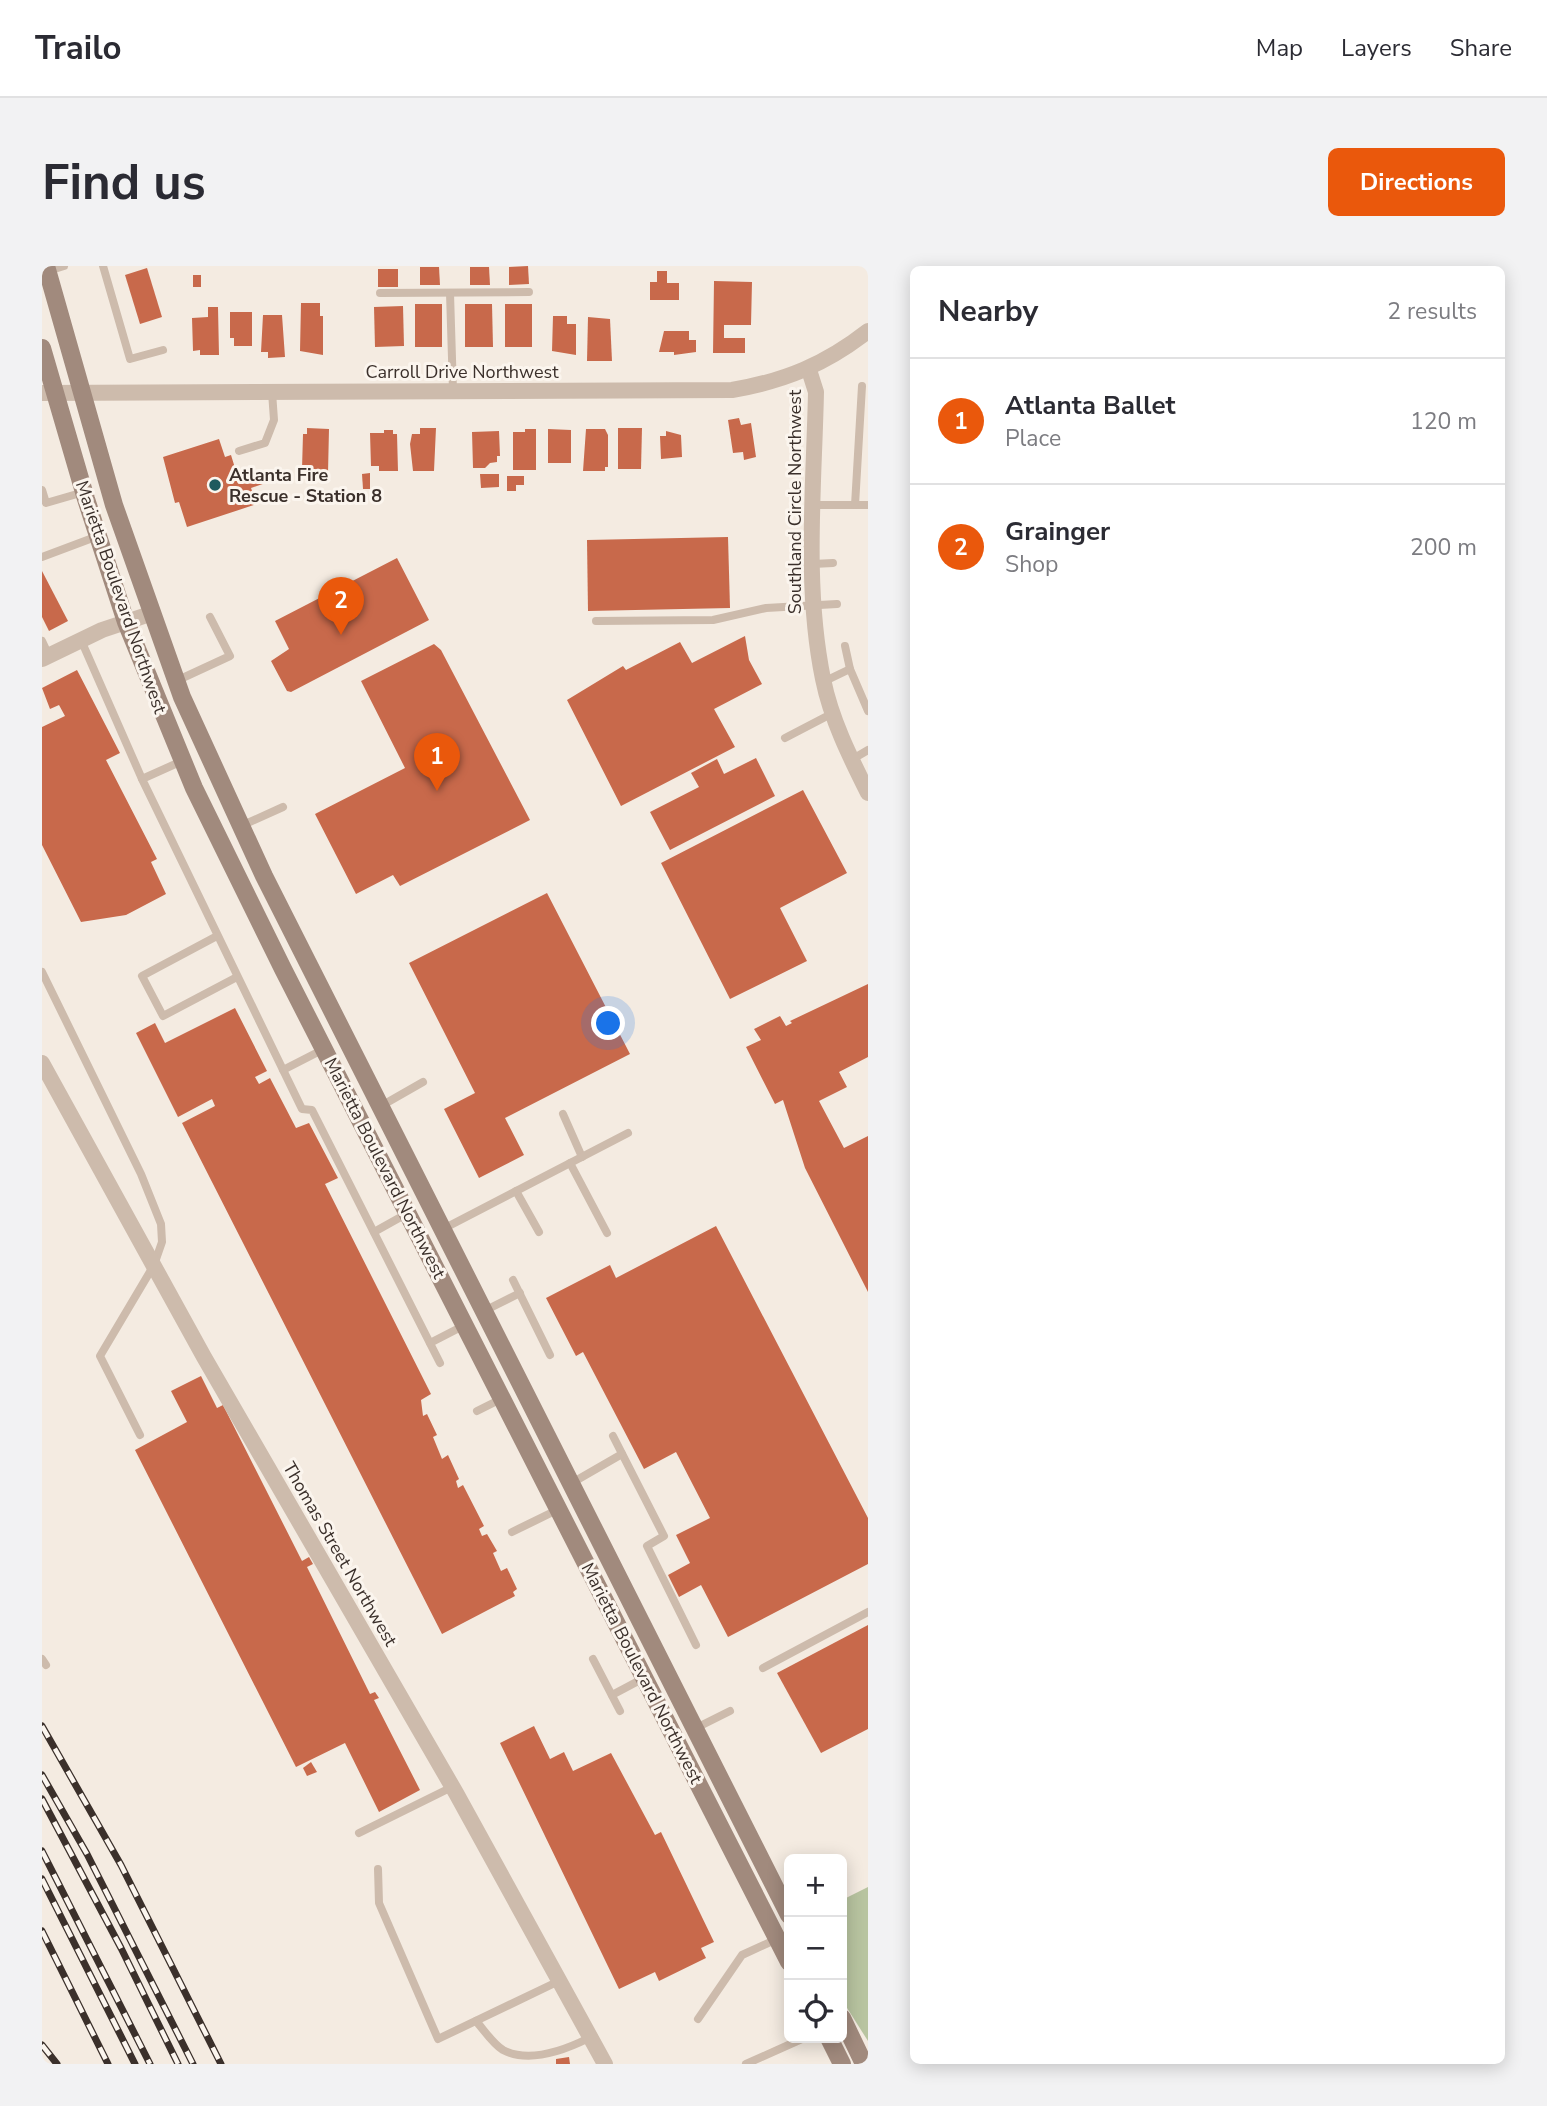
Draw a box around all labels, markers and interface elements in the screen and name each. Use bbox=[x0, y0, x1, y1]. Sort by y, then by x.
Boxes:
text: Trailo bbox=[35, 26, 122, 71]
text: Map bbox=[1256, 32, 1303, 64]
text: Layers bbox=[1341, 32, 1412, 64]
text: Share bbox=[1450, 32, 1512, 64]
button: Directions bbox=[1328, 148, 1505, 216]
text: Find us bbox=[42, 149, 206, 216]
text: Nearby bbox=[938, 291, 1038, 332]
text: 2 results bbox=[1387, 296, 1477, 327]
street label: Carroll Drive Northwest bbox=[366, 360, 559, 384]
text: Atlanta Ballet bbox=[1005, 388, 1175, 423]
street label: Southland Circle Northwest bbox=[783, 389, 807, 614]
text: 1 bbox=[954, 406, 968, 437]
text: 120 m bbox=[1410, 406, 1477, 437]
text: Place bbox=[1005, 423, 1061, 454]
place label: Atlanta Fire Rescue - Station 8 bbox=[229, 463, 382, 508]
street label: Marietta Boulevard Northwest bbox=[70, 477, 172, 717]
marker: Atlanta Fire Rescue - Station 8 bbox=[207, 477, 223, 493]
text: Grainger bbox=[1005, 514, 1110, 549]
text: 2 bbox=[954, 532, 968, 563]
text: 200 m bbox=[1410, 532, 1477, 563]
text: Shop bbox=[1005, 549, 1058, 580]
pin: 2 bbox=[318, 577, 364, 635]
pin: 1 bbox=[414, 733, 460, 791]
your location bbox=[591, 1006, 625, 1040]
street label: Marietta Boulevard Northwest bbox=[319, 1053, 452, 1283]
street label: Thomas Street Northwest bbox=[277, 1457, 403, 1651]
street label: Marietta Boulevard Northwest bbox=[576, 1558, 709, 1788]
map controls bbox=[784, 1854, 847, 2043]
button: + bbox=[784, 1854, 847, 1917]
button: − bbox=[784, 1917, 847, 1980]
button: locate bbox=[784, 1980, 847, 2043]

